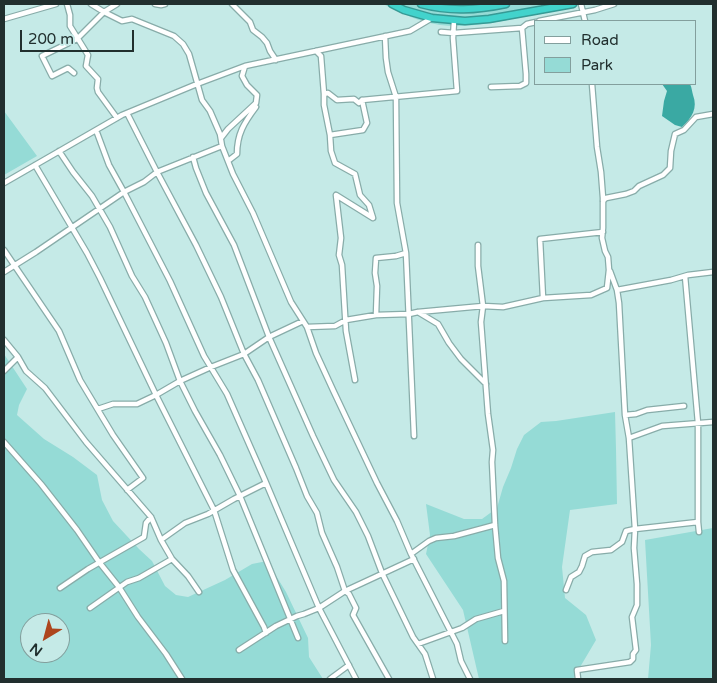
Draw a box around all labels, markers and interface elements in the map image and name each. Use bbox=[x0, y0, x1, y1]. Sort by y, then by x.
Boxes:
scale bar bbox=[22, 20, 136, 52]
legend bbox=[534, 20, 697, 85]
text: 200 m bbox=[28, 30, 74, 48]
text: Road bbox=[581, 31, 619, 49]
text: Park bbox=[581, 56, 613, 74]
north arrow bbox=[20, 613, 70, 663]
text: N bbox=[27, 639, 46, 660]

